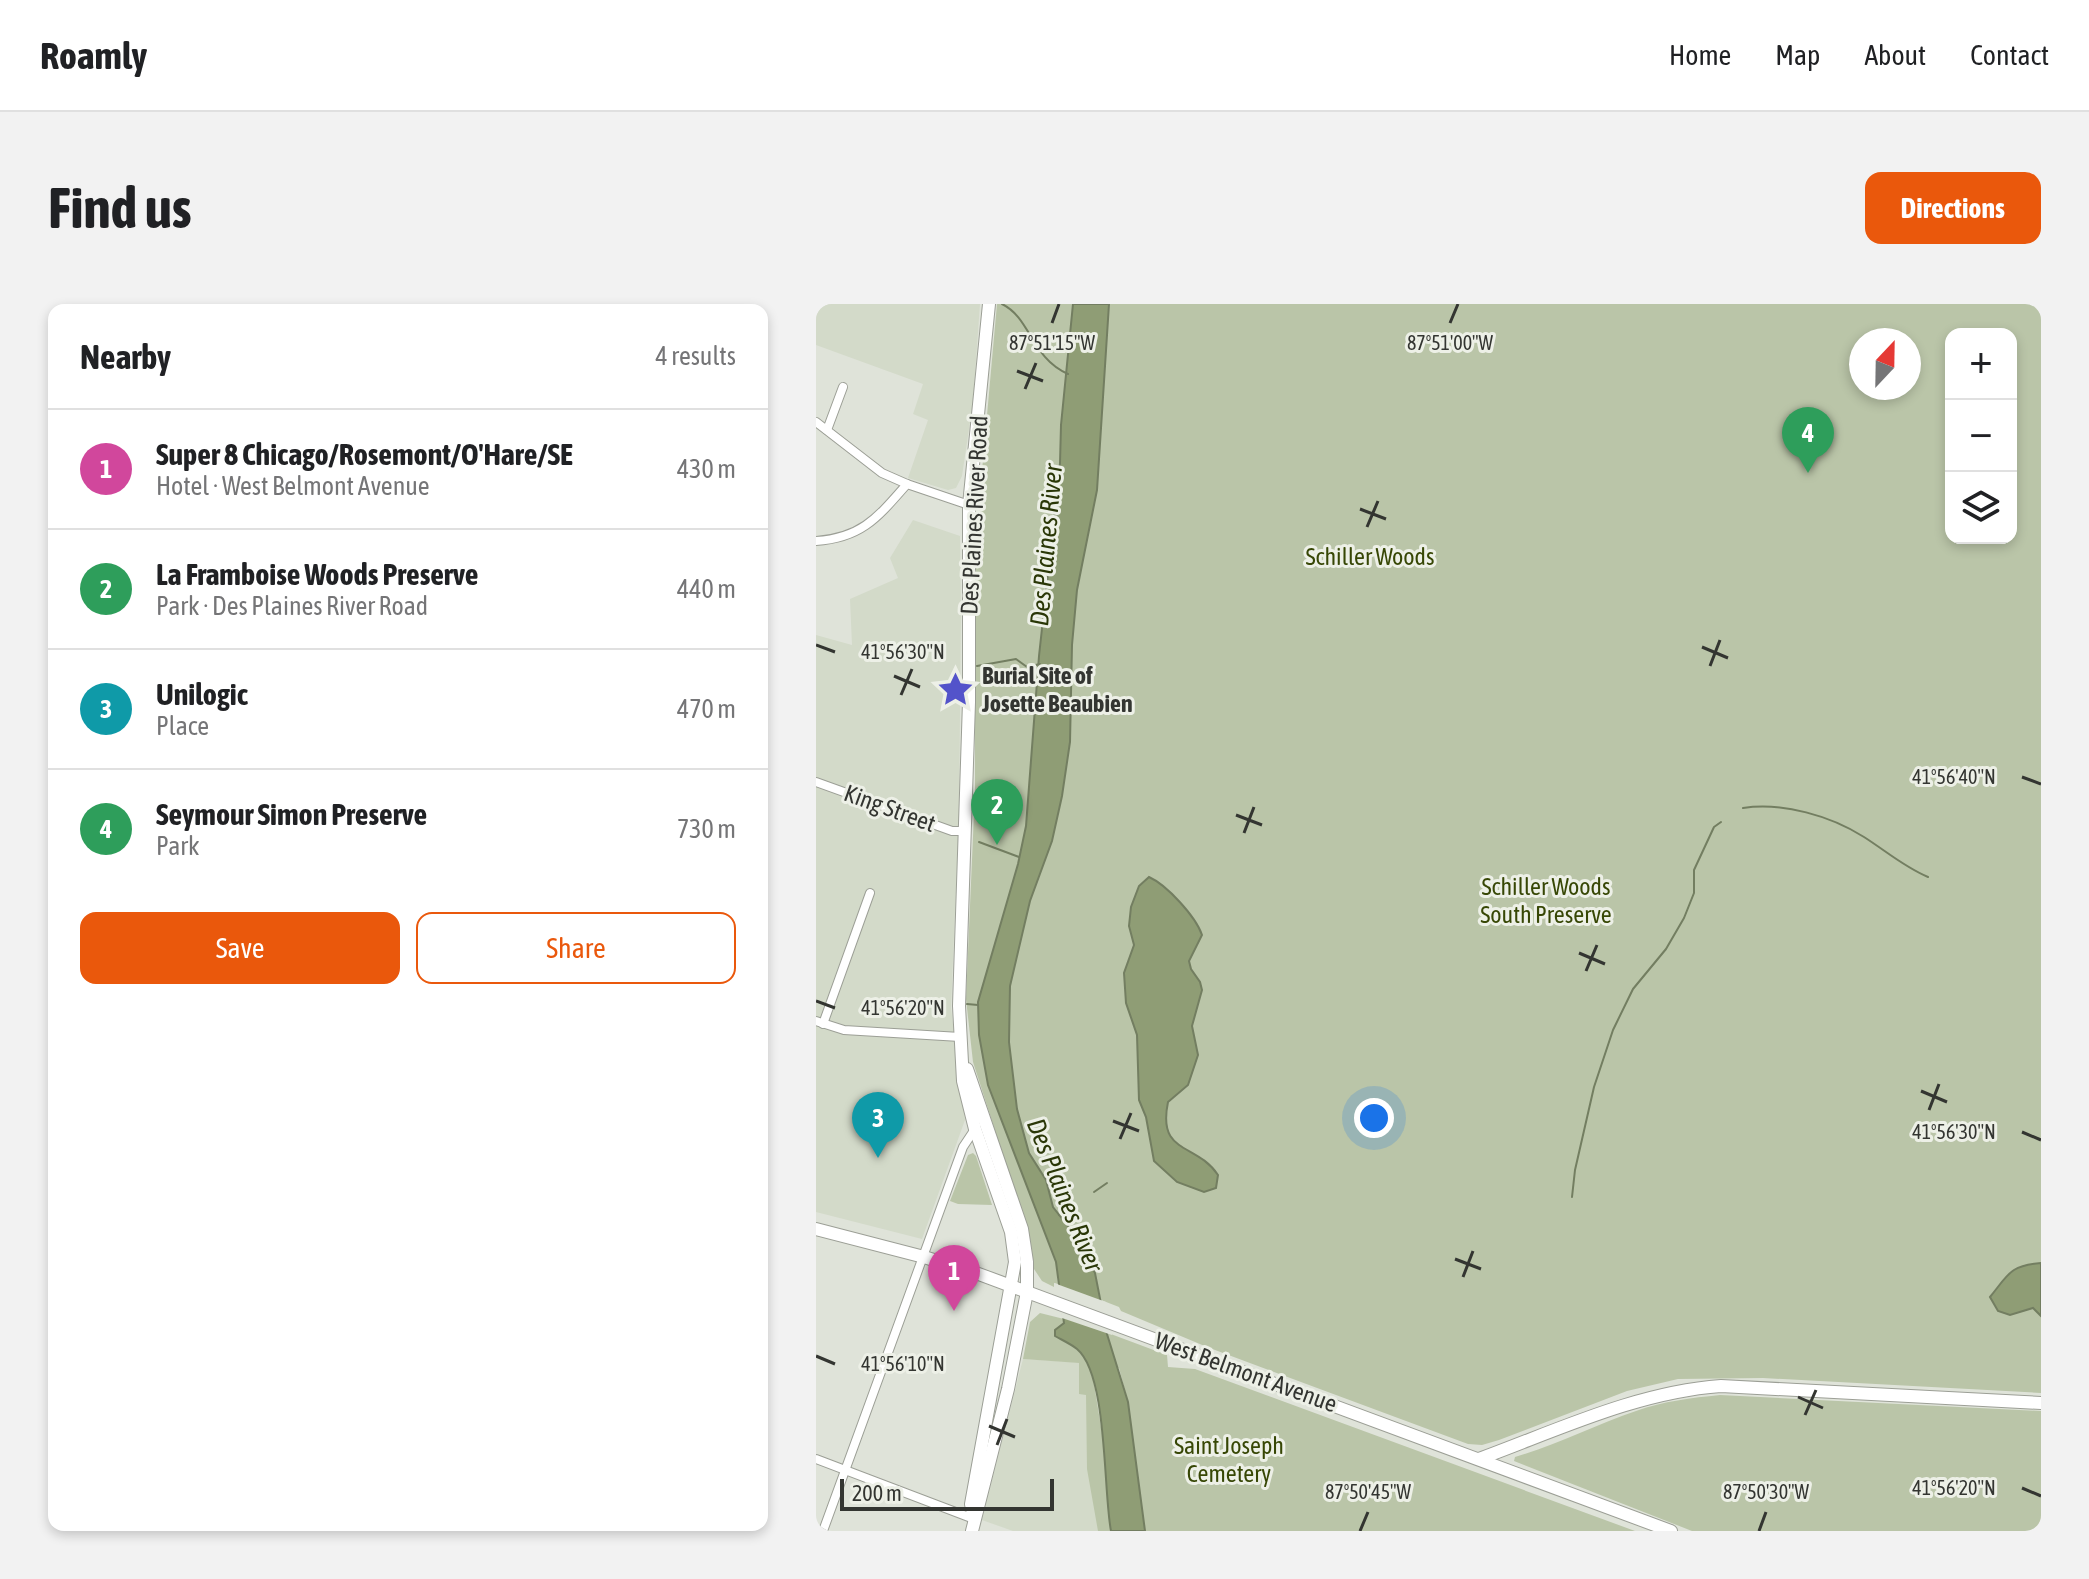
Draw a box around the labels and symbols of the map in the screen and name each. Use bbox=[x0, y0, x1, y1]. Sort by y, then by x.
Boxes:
north arrow bbox=[1849, 328, 1921, 400]
text: 87°51'15"W bbox=[1009, 331, 1096, 354]
text: 87°51'00"W bbox=[1407, 331, 1494, 354]
pin: 4 bbox=[1782, 407, 1834, 473]
street label: Des Plaines River Road bbox=[955, 415, 993, 615]
water label: Des Plaines River bbox=[1024, 461, 1068, 627]
park label: Schiller Woods bbox=[1306, 543, 1434, 570]
text: 41°56'30"N bbox=[861, 640, 945, 663]
place label: Burial Site of Josette Beaubien bbox=[981, 662, 1133, 717]
place icon: Burial Site of Josette Beaubien bbox=[937, 670, 975, 708]
text: 41°56'40"N bbox=[1912, 765, 1996, 788]
street label: King Street bbox=[841, 779, 939, 837]
pin: 2 bbox=[971, 779, 1023, 845]
park label: Schiller Woods South Preserve bbox=[1480, 873, 1612, 928]
text: 41°56'20"N bbox=[861, 996, 945, 1019]
pin: 3 bbox=[852, 1092, 904, 1158]
your location bbox=[1354, 1098, 1394, 1138]
water label: Des Plaines River bbox=[1021, 1114, 1110, 1277]
text: 41°56'30"N bbox=[1912, 1120, 1996, 1143]
pin: 1 bbox=[928, 1245, 980, 1311]
street label: West Belmont Avenue bbox=[1151, 1327, 1341, 1417]
text: 41°56'10"N bbox=[861, 1352, 945, 1375]
park label: Saint Joseph Cemetery bbox=[1174, 1432, 1284, 1487]
scale bar bbox=[840, 1475, 1054, 1511]
text: 41°56'20"N bbox=[1912, 1476, 1996, 1499]
text: 87°50'45"W bbox=[1325, 1480, 1412, 1503]
text: 87°50'30"W bbox=[1723, 1480, 1810, 1503]

